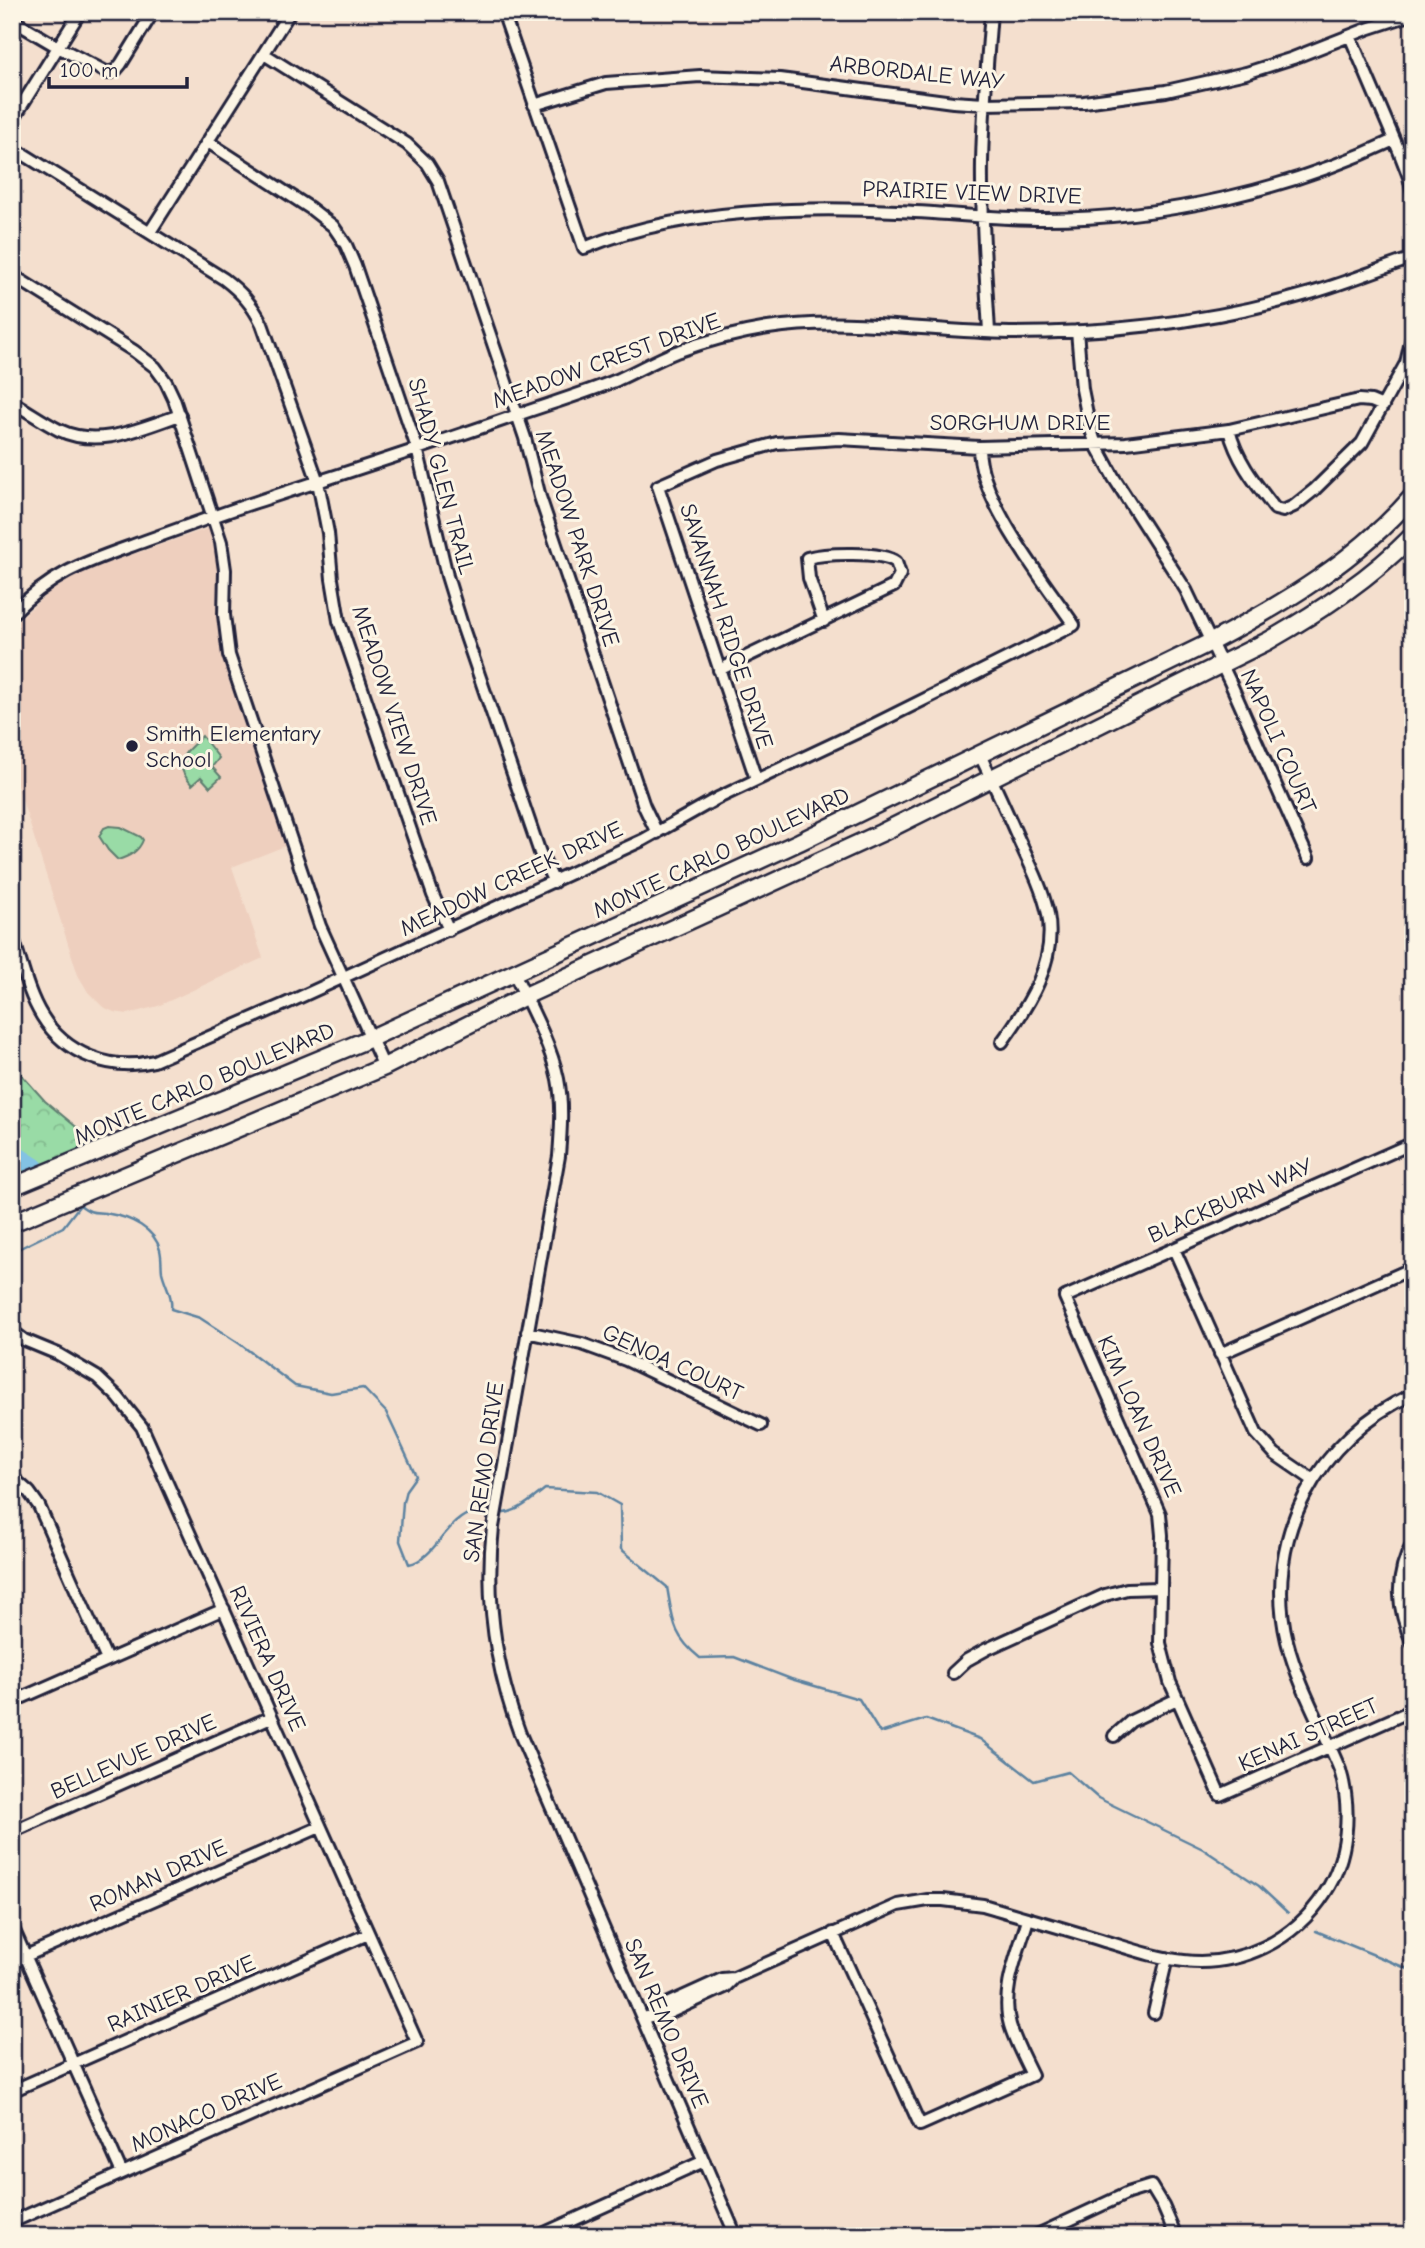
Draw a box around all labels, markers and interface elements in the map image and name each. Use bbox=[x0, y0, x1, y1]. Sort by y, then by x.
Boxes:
scale bar bbox=[49, 46, 187, 90]
street label: ARBORDALE WAY bbox=[828, 50, 1006, 95]
text: 100 m bbox=[60, 58, 118, 82]
street label: PRAIRIE VIEW DRIVE bbox=[862, 175, 1082, 210]
street label: MEADOW CREST DRIVE bbox=[489, 307, 724, 414]
street label: SHADY GLEN TRAIL bbox=[402, 375, 481, 578]
street label: SORGHUM DRIVE bbox=[930, 409, 1110, 436]
street label: MEADOW PARK DRIVE bbox=[530, 427, 625, 650]
street label: SAVANNAH RIDGE DRIVE bbox=[674, 500, 779, 752]
street label: MEADOW VIEW DRIVE bbox=[346, 602, 443, 828]
street label: NAPOLI COURT bbox=[1235, 665, 1322, 817]
place label: Smith Elementary School bbox=[146, 720, 321, 773]
marker: Smith Elementary School bbox=[124, 738, 140, 754]
street label: MONTE CARLO BOULEVARD bbox=[589, 781, 854, 924]
street label: MEADOW CREEK DRIVE bbox=[396, 815, 627, 942]
street label: MONTE CARLO BOULEVARD bbox=[70, 1016, 338, 1151]
street label: BLACKBURN WAY bbox=[1144, 1152, 1317, 1249]
street label: GENOA COURT bbox=[598, 1318, 747, 1407]
street label: KIM LOAN DRIVE bbox=[1092, 1331, 1187, 1501]
street label: SAN REMO DRIVE bbox=[457, 1380, 510, 1564]
street label: RIVIERA DRIVE bbox=[223, 1581, 312, 1735]
street label: KENAI STREET bbox=[1234, 1692, 1382, 1777]
street label: BELLEVUE DRIVE bbox=[46, 1708, 220, 1805]
street label: ROMAN DRIVE bbox=[85, 1833, 231, 1918]
street label: SAN REMO DRIVE bbox=[619, 1934, 714, 2112]
street label: RAINIER DRIVE bbox=[103, 1949, 259, 2038]
street label: MONACO DRIVE bbox=[127, 2067, 286, 2158]

